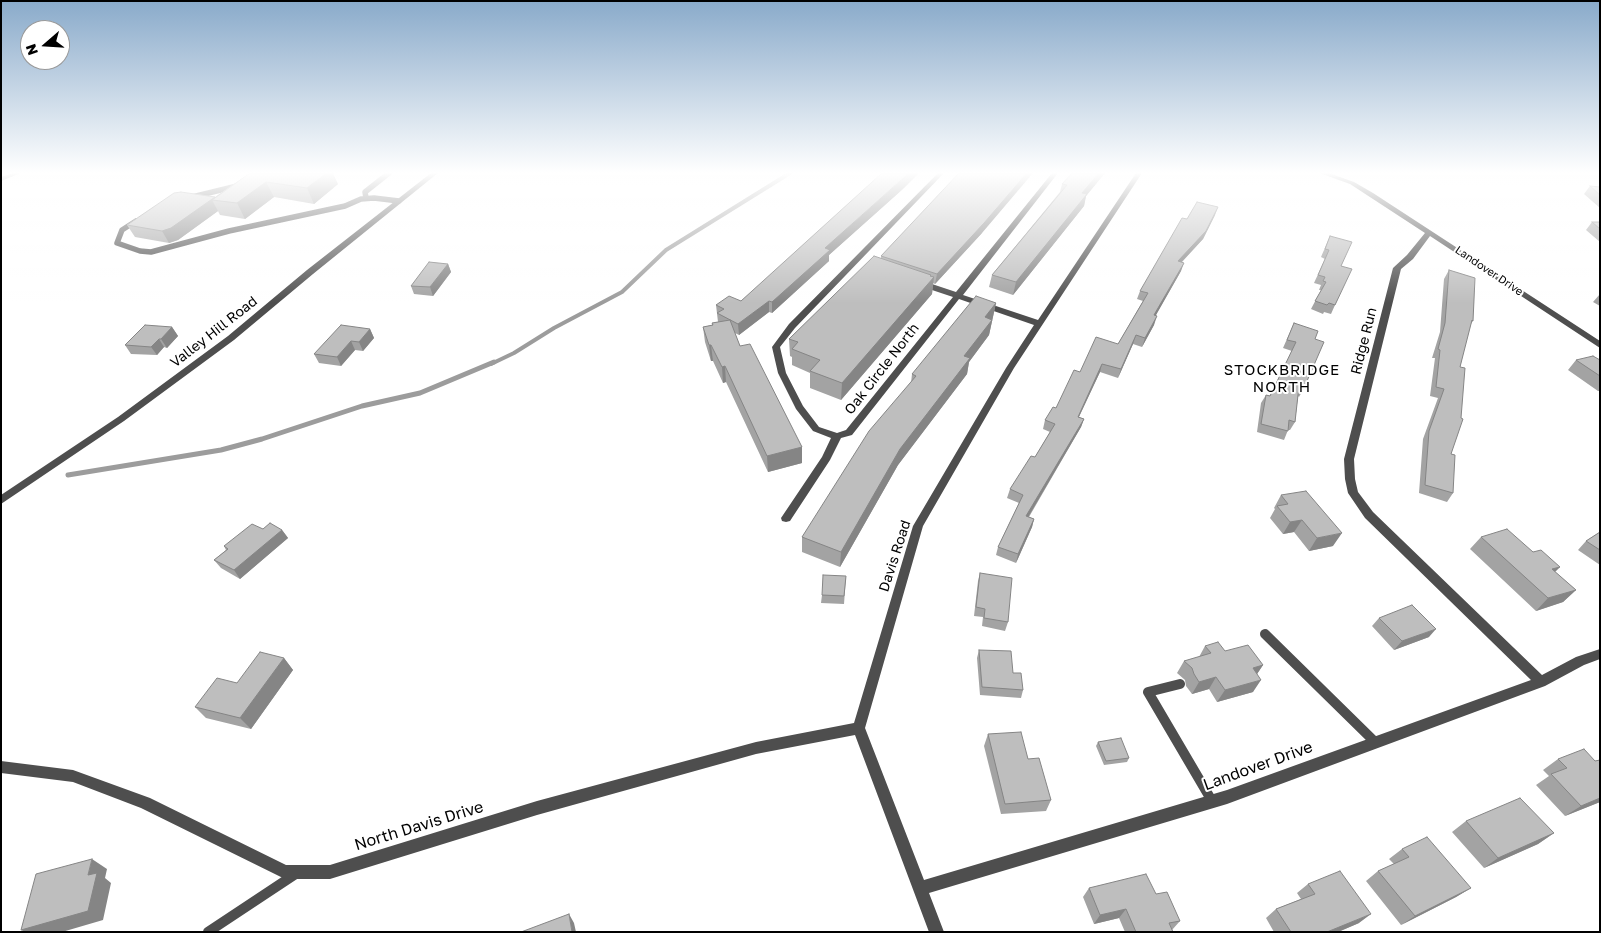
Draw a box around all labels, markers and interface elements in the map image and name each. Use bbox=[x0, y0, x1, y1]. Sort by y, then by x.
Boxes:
north arrow bbox=[20, 20, 70, 70]
text: N bbox=[22, 42, 41, 58]
street label: Landover Drive bbox=[1453, 243, 1525, 299]
street label: Valley Hill Road bbox=[167, 293, 261, 371]
street label: Ridge Run bbox=[1348, 306, 1380, 376]
street label: Oak Circle North bbox=[841, 320, 923, 418]
district label: STOCKBRIDGE NORTH bbox=[1222, 361, 1342, 396]
street label: Davis Road bbox=[876, 518, 914, 594]
street label: Landover Drive bbox=[1201, 737, 1315, 795]
street label: North Davis Drive bbox=[352, 797, 486, 855]

